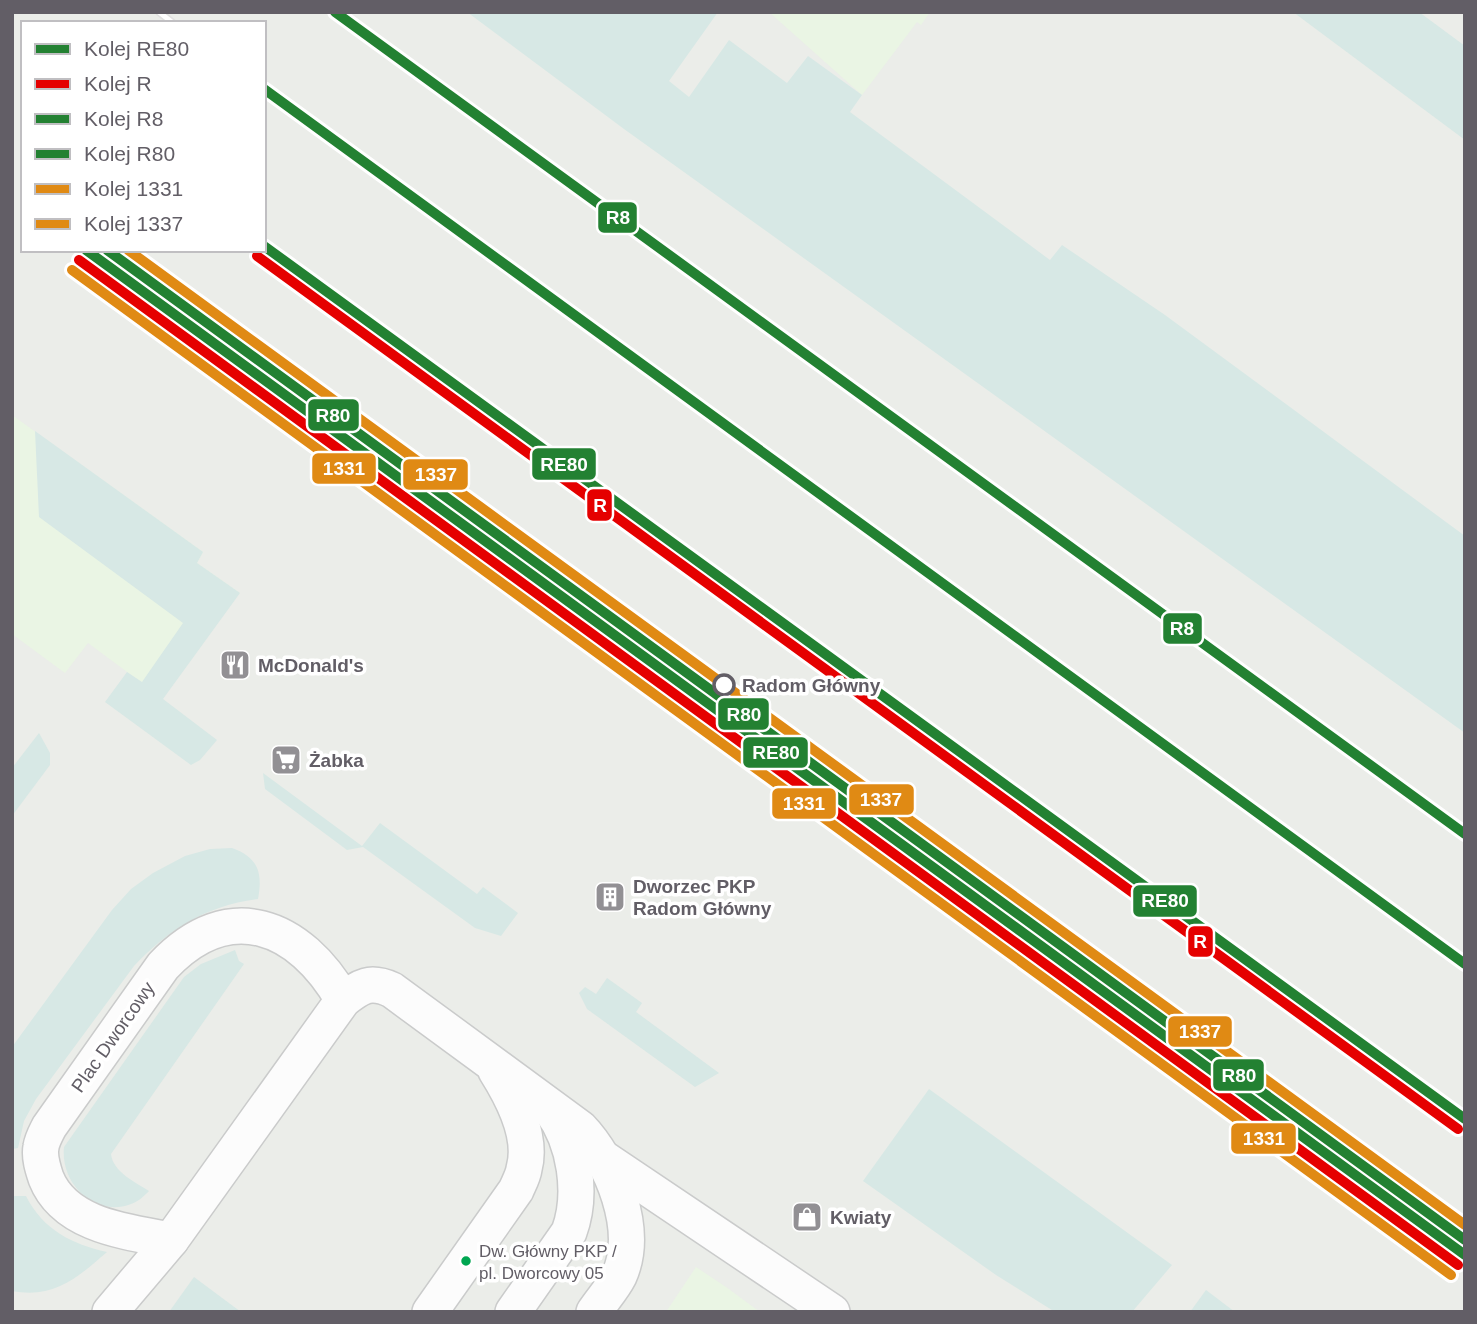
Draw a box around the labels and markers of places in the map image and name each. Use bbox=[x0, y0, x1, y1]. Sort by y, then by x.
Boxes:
restaurant icon: McDonald's bbox=[218, 648, 252, 682]
place label: McDonald's bbox=[258, 655, 364, 676]
marker: Radom Główny bbox=[713, 674, 735, 696]
place label: Radom Główny bbox=[742, 675, 881, 696]
supermarket icon: Żabka bbox=[269, 743, 303, 777]
place label: Żabka bbox=[309, 750, 364, 771]
place label: Dworzec PKP Radom Główny bbox=[633, 876, 772, 919]
building icon: Dworzec PKP Radom Główny bbox=[593, 880, 627, 914]
shop icon: Kwiaty bbox=[790, 1200, 824, 1234]
place label: Kwiaty bbox=[830, 1207, 892, 1228]
place label: Dw. Główny PKP / pl. Dworcowy 05 bbox=[479, 1242, 617, 1283]
marker: Dw. Główny PKP / pl. Dworcowy 05 bbox=[459, 1254, 473, 1268]

